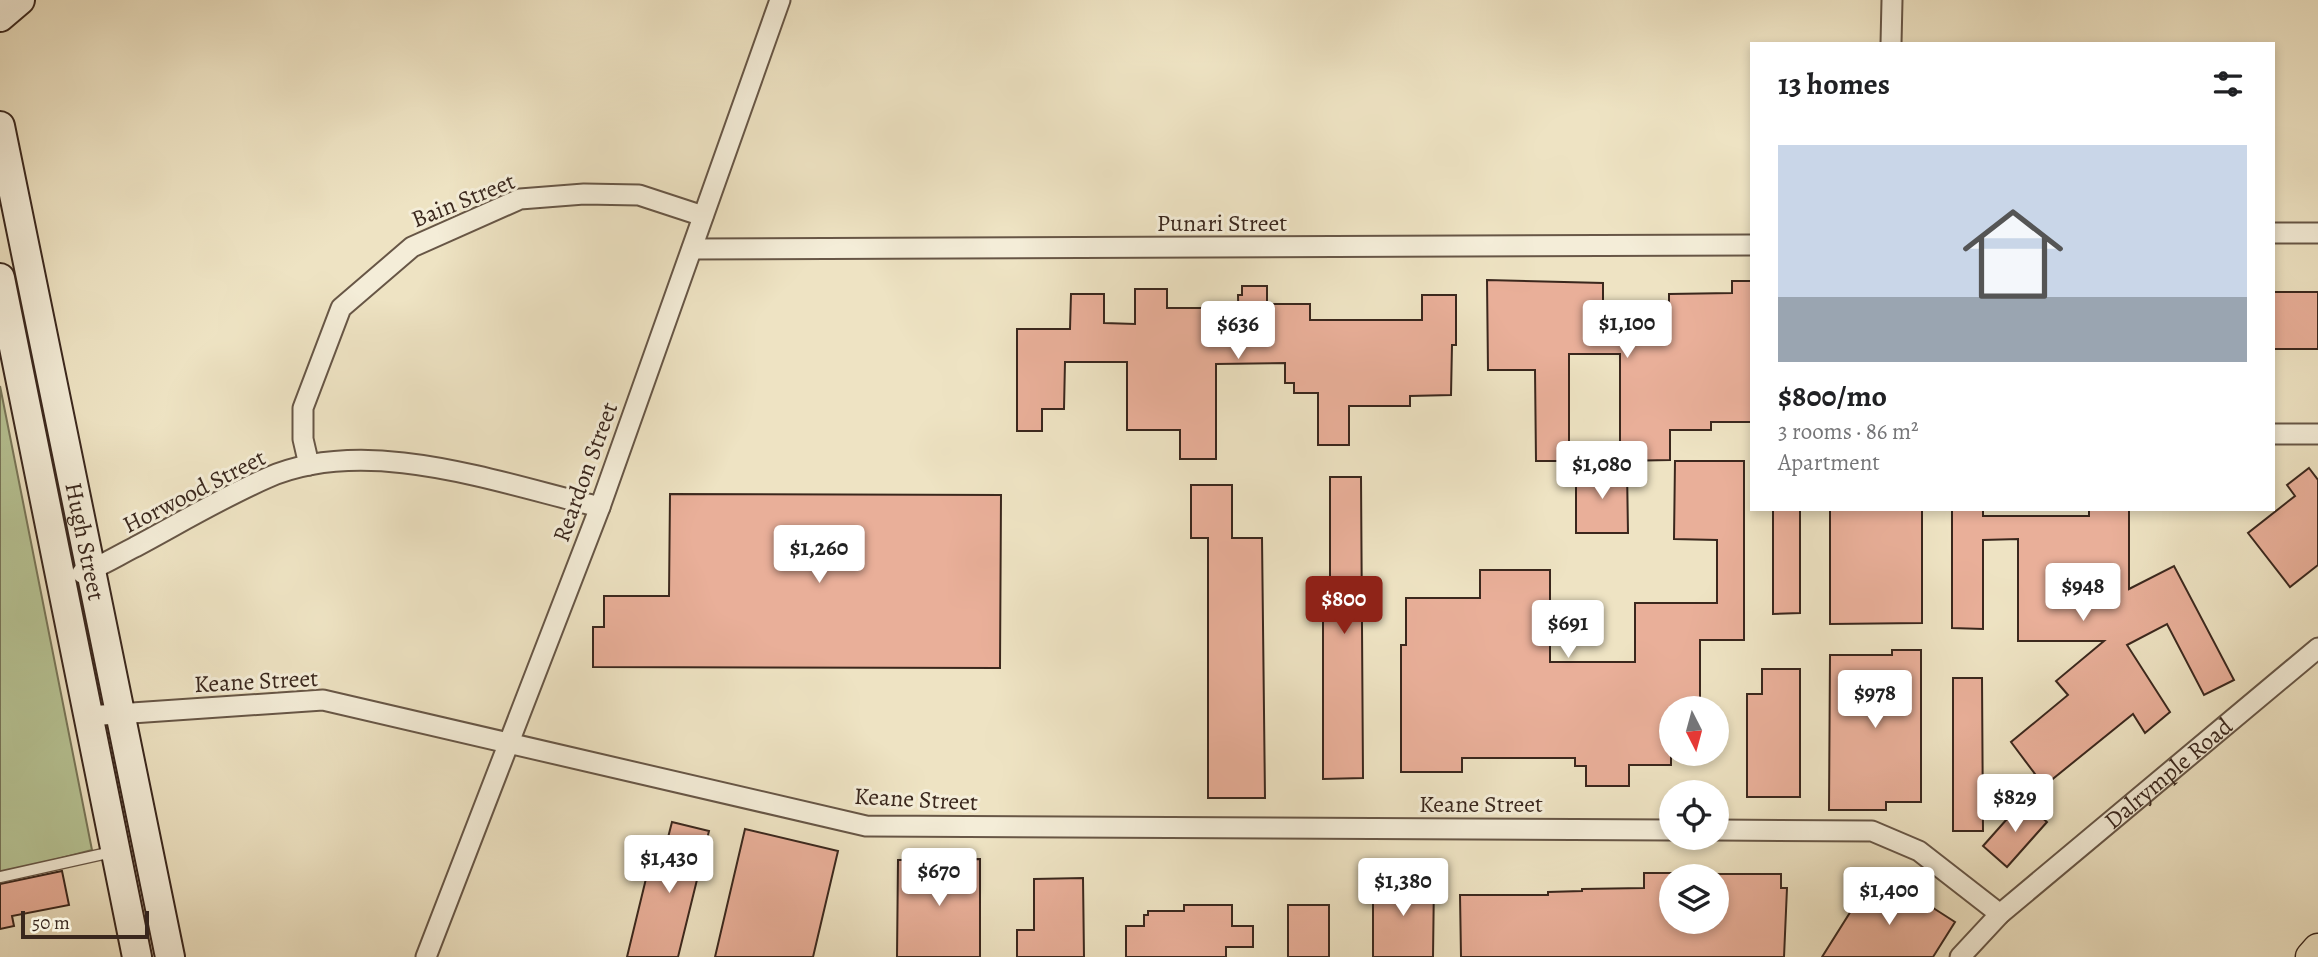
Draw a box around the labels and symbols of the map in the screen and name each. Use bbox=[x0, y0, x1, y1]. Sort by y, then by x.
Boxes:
street label: Bain Street bbox=[406, 165, 520, 235]
street label: Punari Street bbox=[1157, 207, 1287, 239]
pin: $1,100 bbox=[1570, 300, 1684, 360]
pin: $636 bbox=[1197, 302, 1279, 361]
street label: Reardon Street bbox=[545, 398, 625, 546]
street label: Horwood Street bbox=[117, 441, 271, 541]
pin: $1,080 bbox=[1545, 442, 1659, 501]
street label: Hugh Street bbox=[57, 480, 113, 603]
pin: $1,260 bbox=[762, 526, 876, 585]
pin: $948 bbox=[2042, 564, 2124, 623]
pin: $800 bbox=[1303, 576, 1385, 636]
pin: $691 bbox=[1527, 600, 1609, 660]
street label: Keane Street bbox=[193, 662, 319, 700]
pin: $978 bbox=[1834, 670, 1916, 730]
north arrow bbox=[1659, 696, 1729, 766]
street label: Dalrymple Road bbox=[2097, 710, 2239, 836]
pin: $829 bbox=[1974, 774, 2056, 834]
street label: Keane Street bbox=[853, 780, 979, 818]
street label: Keane Street bbox=[1419, 788, 1543, 820]
pin: $1,430 bbox=[612, 836, 726, 895]
pin: $670 bbox=[898, 848, 980, 908]
pin: $1,380 bbox=[1346, 858, 1460, 918]
pin: $1,400 bbox=[1832, 867, 1946, 927]
scale bar bbox=[21, 908, 149, 940]

